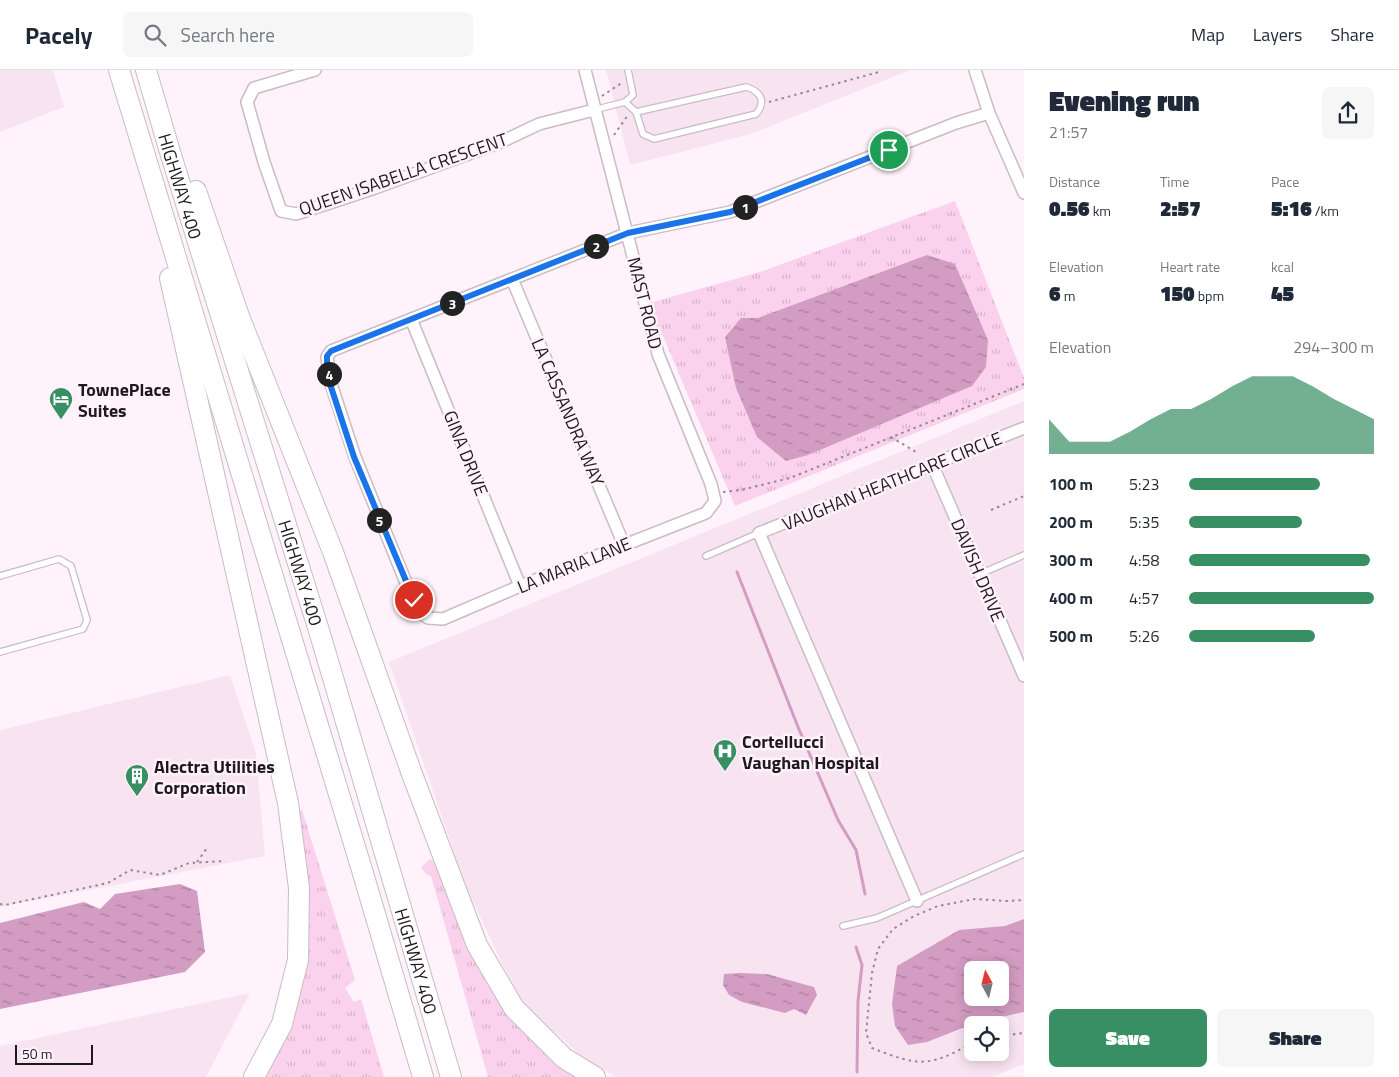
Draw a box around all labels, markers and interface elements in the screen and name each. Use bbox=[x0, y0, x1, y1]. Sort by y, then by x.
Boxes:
search box bbox=[123, 12, 473, 57]
text: Pacely bbox=[25, 17, 93, 53]
text: Search here bbox=[181, 20, 275, 49]
icon: search bbox=[141, 21, 169, 49]
text: Map bbox=[1191, 21, 1225, 48]
text: Layers bbox=[1253, 21, 1302, 48]
text: Share bbox=[1330, 21, 1374, 48]
text: Evening run bbox=[1049, 79, 1200, 122]
button: share bbox=[1322, 87, 1374, 139]
text: 21:57 bbox=[1049, 120, 1088, 144]
street label: QUEEN ISABELLA CRESCENT bbox=[295, 125, 511, 222]
pin bbox=[868, 129, 910, 171]
street label: HIGHWAY 400 bbox=[152, 130, 210, 242]
icon: arrive bbox=[875, 136, 903, 164]
text: Distance bbox=[1049, 171, 1100, 192]
text: Time bbox=[1160, 171, 1189, 192]
text: Pace bbox=[1271, 171, 1299, 192]
text: 0.56 bbox=[1049, 192, 1090, 224]
text: 2:57 bbox=[1160, 192, 1201, 224]
text: 5:16 bbox=[1271, 192, 1312, 224]
pin: 1 bbox=[732, 194, 758, 220]
text: 1 bbox=[742, 197, 749, 218]
text: km bbox=[1090, 200, 1111, 221]
text: /km bbox=[1312, 200, 1339, 221]
pin: 2 bbox=[584, 234, 608, 258]
text: 2 bbox=[593, 236, 600, 257]
street label: MAST ROAD bbox=[621, 254, 669, 352]
text: Elevation bbox=[1049, 256, 1103, 277]
text: Heart rate bbox=[1160, 256, 1220, 277]
text: kcal bbox=[1271, 256, 1294, 277]
text: 6 bbox=[1049, 277, 1061, 309]
text: 150 bbox=[1160, 277, 1195, 309]
text: 45 bbox=[1271, 277, 1294, 309]
text: m bbox=[1061, 285, 1075, 306]
text: bpm bbox=[1195, 285, 1224, 306]
pin: 3 bbox=[440, 290, 464, 316]
text: 3 bbox=[449, 293, 456, 314]
street label: LA CASSANDRA WAY bbox=[525, 334, 611, 490]
text: Elevation bbox=[1049, 335, 1111, 359]
text: 294–300 m bbox=[1293, 335, 1374, 359]
pin: 4 bbox=[316, 362, 342, 386]
text: 4 bbox=[326, 364, 333, 385]
place label: TownePlace Suites bbox=[78, 376, 171, 424]
hotel icon: TownePlace Suites bbox=[48, 386, 74, 420]
street label: GINA DRIVE bbox=[437, 406, 495, 500]
street label: VAUGHAN HEATHCARE CIRCLE bbox=[778, 424, 1006, 538]
text: 100 m bbox=[1049, 472, 1093, 496]
text: 5:23 bbox=[1129, 472, 1159, 496]
pin: 5 bbox=[366, 508, 392, 532]
text: 5 bbox=[376, 510, 383, 531]
text: 200 m bbox=[1049, 510, 1093, 534]
text: 5:35 bbox=[1129, 510, 1159, 534]
street label: DAVISH DRIVE bbox=[944, 514, 1012, 626]
street label: HIGHWAY 400 bbox=[272, 517, 330, 629]
street label: LA MARIA LANE bbox=[513, 530, 635, 600]
text: 300 m bbox=[1049, 548, 1093, 572]
text: 4:58 bbox=[1129, 548, 1159, 572]
pin bbox=[393, 579, 435, 621]
icon: check bbox=[400, 586, 428, 614]
text: 400 m bbox=[1049, 586, 1093, 610]
text: 4:57 bbox=[1129, 586, 1159, 610]
text: 500 m bbox=[1049, 624, 1093, 648]
text: 5:26 bbox=[1129, 624, 1159, 648]
place label: Cortellucci Vaughan Hospital bbox=[742, 728, 879, 776]
hospital icon: Cortellucci Vaughan Hospital bbox=[712, 738, 738, 772]
place label: Alectra Utilities Corporation bbox=[154, 753, 275, 801]
building icon: Alectra Utilities Corporation bbox=[124, 763, 150, 797]
street label: HIGHWAY 400 bbox=[388, 905, 445, 1017]
north arrow bbox=[964, 961, 1009, 1006]
map controls bbox=[964, 961, 1009, 1061]
button: Save bbox=[1049, 1009, 1207, 1067]
button: Share bbox=[1217, 1009, 1374, 1067]
button: locate bbox=[964, 1016, 1009, 1061]
scale bar bbox=[15, 1042, 92, 1065]
text: 50 m bbox=[22, 1043, 52, 1064]

